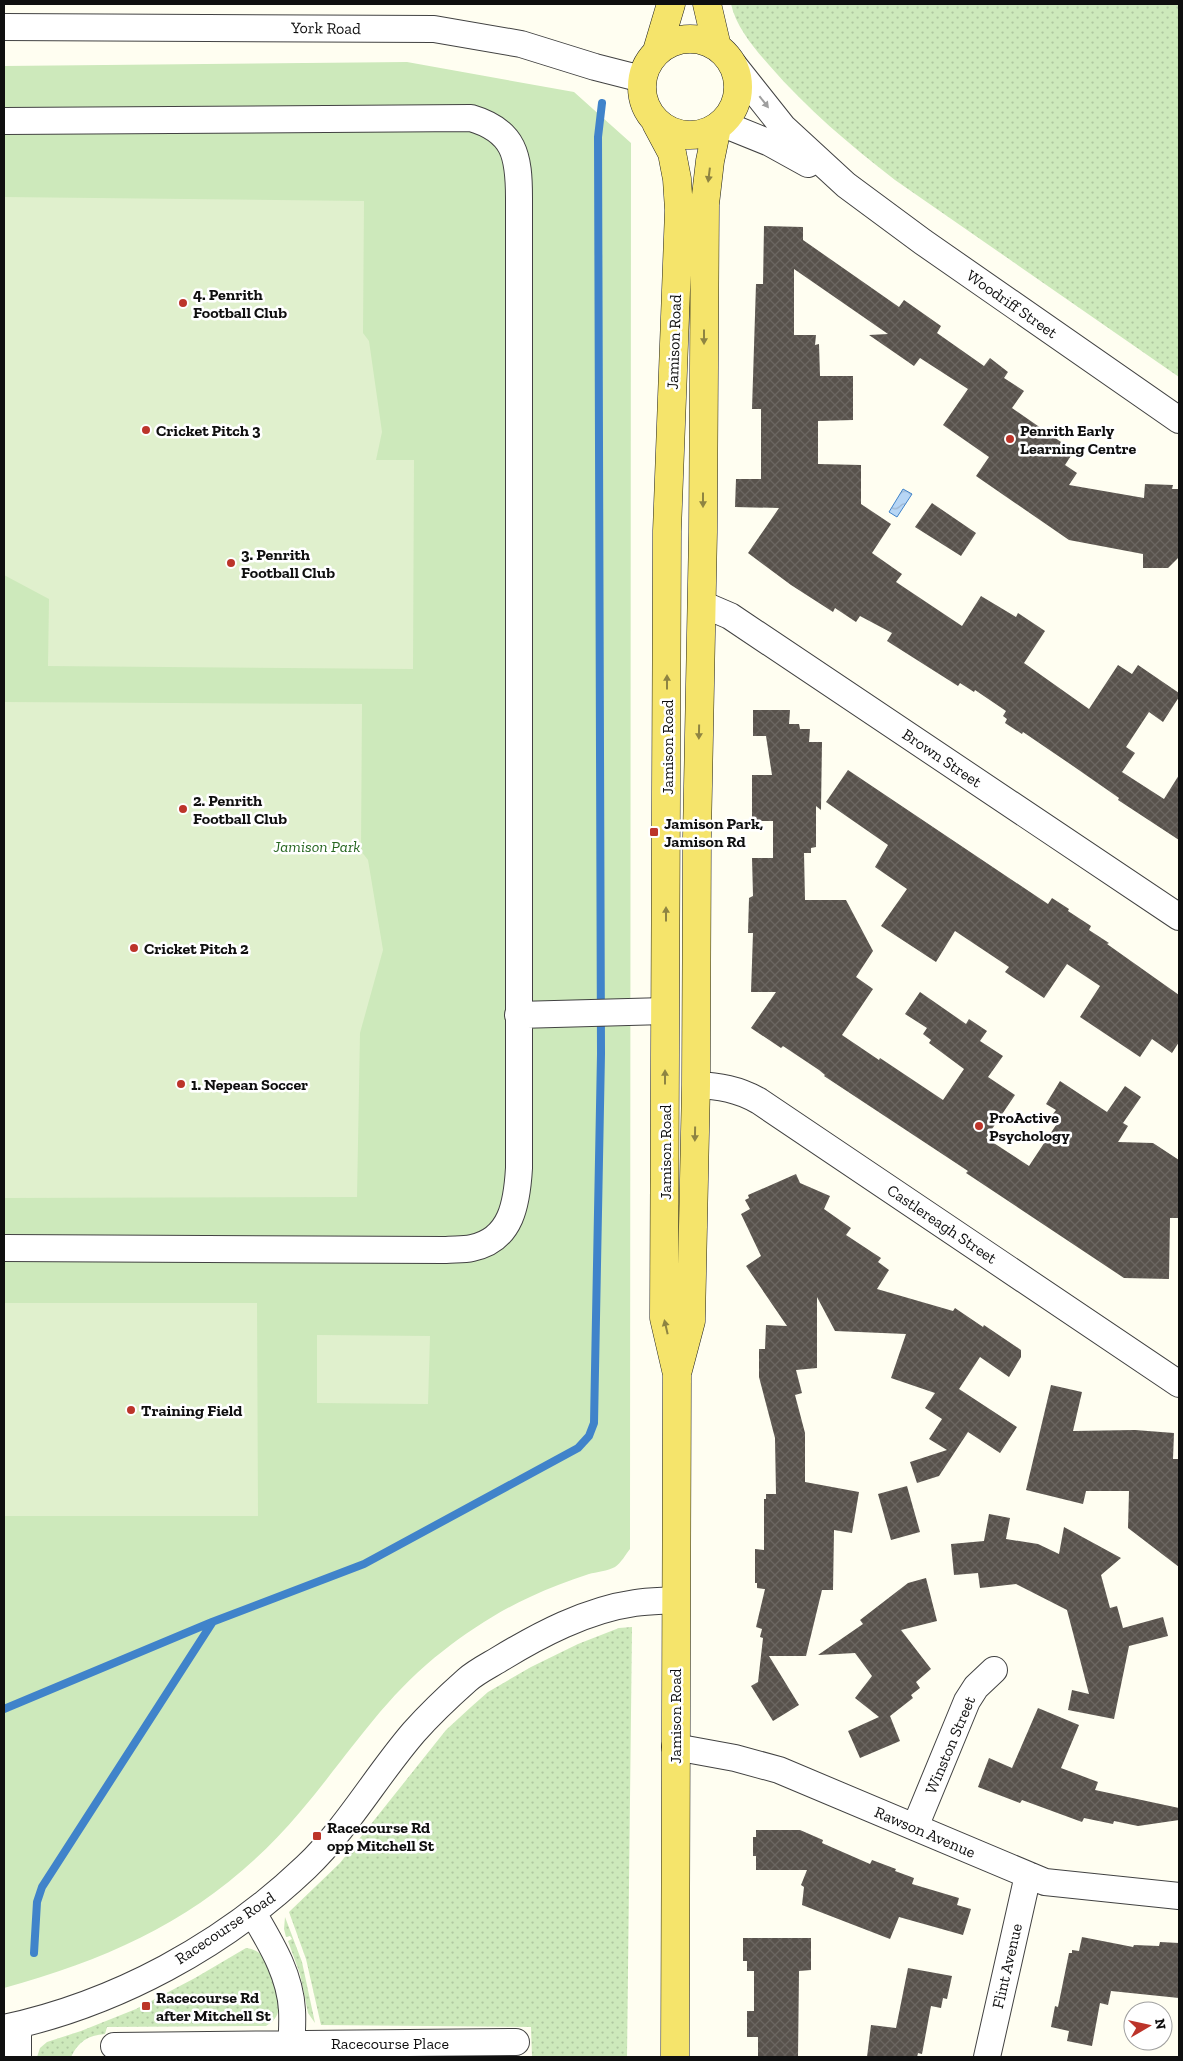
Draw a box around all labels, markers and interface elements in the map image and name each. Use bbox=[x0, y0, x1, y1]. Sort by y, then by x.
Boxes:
street label: York Road bbox=[290, 18, 361, 38]
one-way arrow bbox=[758, 96, 769, 109]
one-way arrow bbox=[705, 167, 713, 183]
street label: Woodriff Street bbox=[963, 266, 1061, 342]
place label: 4. Penrith Football Club bbox=[193, 285, 287, 322]
street label: Jamison Road bbox=[663, 294, 685, 390]
marker: 4. Penrith Football Club bbox=[177, 297, 189, 309]
one-way arrow bbox=[700, 330, 708, 346]
place label: Cricket Pitch 3 bbox=[156, 421, 261, 440]
place label: Penrith Early Learning Centre bbox=[1020, 421, 1137, 458]
marker: Cricket Pitch 3 bbox=[140, 424, 152, 436]
marker: Penrith Early Learning Centre bbox=[1004, 433, 1016, 445]
one-way arrow bbox=[699, 492, 707, 508]
place label: 3. Penrith Football Club bbox=[241, 545, 335, 582]
marker: 3. Penrith Football Club bbox=[225, 557, 237, 569]
one-way arrow bbox=[663, 674, 671, 690]
street label: Jamison Road bbox=[658, 699, 677, 795]
street label: Brown Street bbox=[899, 724, 985, 792]
one-way arrow bbox=[695, 725, 703, 741]
place label: 2. Penrith Football Club bbox=[193, 791, 287, 828]
marker: 2. Penrith Football Club bbox=[177, 803, 189, 815]
place label: Jamison Park, Jamison Rd bbox=[664, 814, 764, 851]
marker: Jamison Park, Jamison Rd bbox=[648, 826, 660, 838]
park label: Jamison Park bbox=[272, 837, 361, 856]
one-way arrow bbox=[662, 906, 670, 922]
place label: Cricket Pitch 2 bbox=[144, 939, 249, 958]
marker: Cricket Pitch 2 bbox=[128, 942, 140, 954]
one-way arrow bbox=[661, 1069, 669, 1085]
place label: 1. Nepean Soccer bbox=[191, 1075, 308, 1094]
marker: 1. Nepean Soccer bbox=[175, 1078, 187, 1090]
street label: Jamison Road bbox=[656, 1104, 675, 1200]
place label: ProActive Psychology bbox=[989, 1108, 1070, 1145]
marker: ProActive Psychology bbox=[973, 1120, 985, 1132]
one-way arrow bbox=[691, 1126, 699, 1142]
street label: Castlereagh Street bbox=[884, 1180, 1000, 1268]
one-way arrow bbox=[662, 1319, 670, 1334]
place label: Training Field bbox=[141, 1401, 242, 1420]
marker: Training Field bbox=[125, 1404, 137, 1416]
street label: Jamison Road bbox=[666, 1668, 685, 1764]
street label: Winston Street bbox=[921, 1693, 979, 1797]
street label: Rawson Avenue bbox=[872, 1802, 978, 1862]
place label: Racecourse Rd opp Mitchell St bbox=[327, 1818, 435, 1855]
marker: Racecourse Rd opp Mitchell St bbox=[311, 1830, 323, 1842]
street label: Racecourse Road bbox=[171, 1887, 279, 1968]
street label: Flint Avenue bbox=[988, 1922, 1026, 2010]
place label: Racecourse Rd after Mitchell St bbox=[156, 1988, 271, 2025]
marker: Racecourse Rd after Mitchell St bbox=[140, 2000, 152, 2012]
north arrow bbox=[1123, 2001, 1173, 2051]
text: N bbox=[1151, 2017, 1170, 2031]
street label: Racecourse Place bbox=[331, 2034, 449, 2053]

